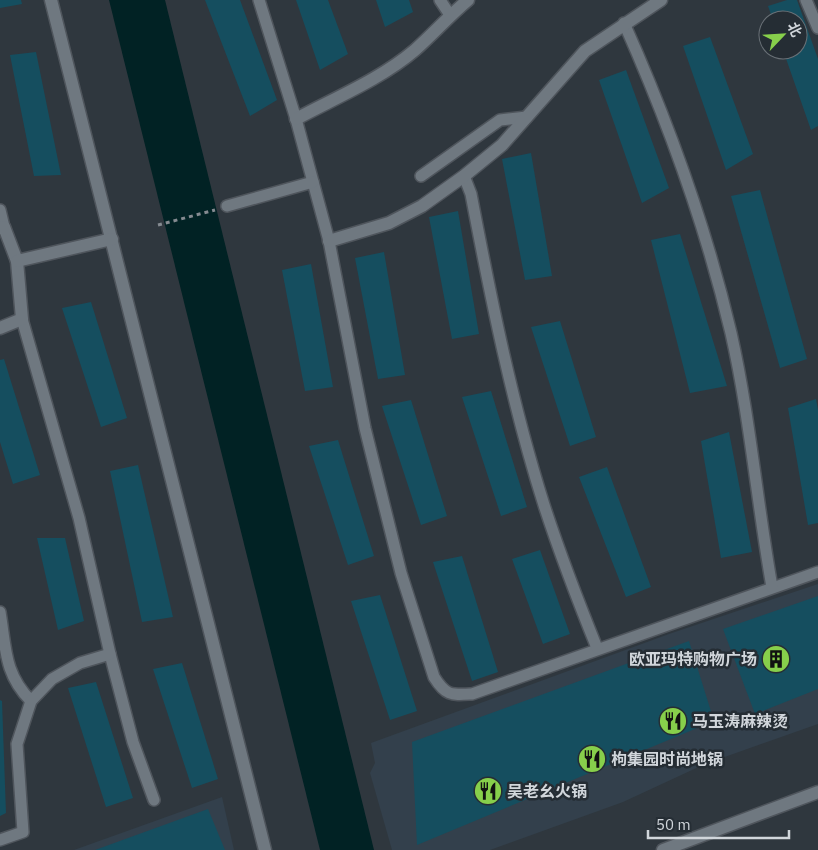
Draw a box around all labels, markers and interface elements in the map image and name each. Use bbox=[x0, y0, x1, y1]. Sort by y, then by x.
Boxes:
north arrow bbox=[758, 10, 808, 60]
text: 北 bbox=[784, 19, 806, 40]
building icon: 欧亚玛特购物广场 bbox=[761, 644, 791, 674]
place label: 欧亚玛特购物广场 bbox=[629, 649, 757, 669]
restaurant icon: 马玉涛麻辣烫 bbox=[658, 706, 688, 736]
place label: 马玉涛麻辣烫 bbox=[692, 711, 788, 731]
restaurant icon: 枸集园时尚地锅 bbox=[577, 744, 607, 774]
place label: 枸集园时尚地锅 bbox=[611, 749, 723, 769]
restaurant icon: 吴老幺火锅 bbox=[473, 776, 503, 806]
place label: 吴老幺火锅 bbox=[507, 781, 587, 801]
scale bar bbox=[648, 808, 789, 840]
text: 50 m bbox=[656, 815, 691, 834]

